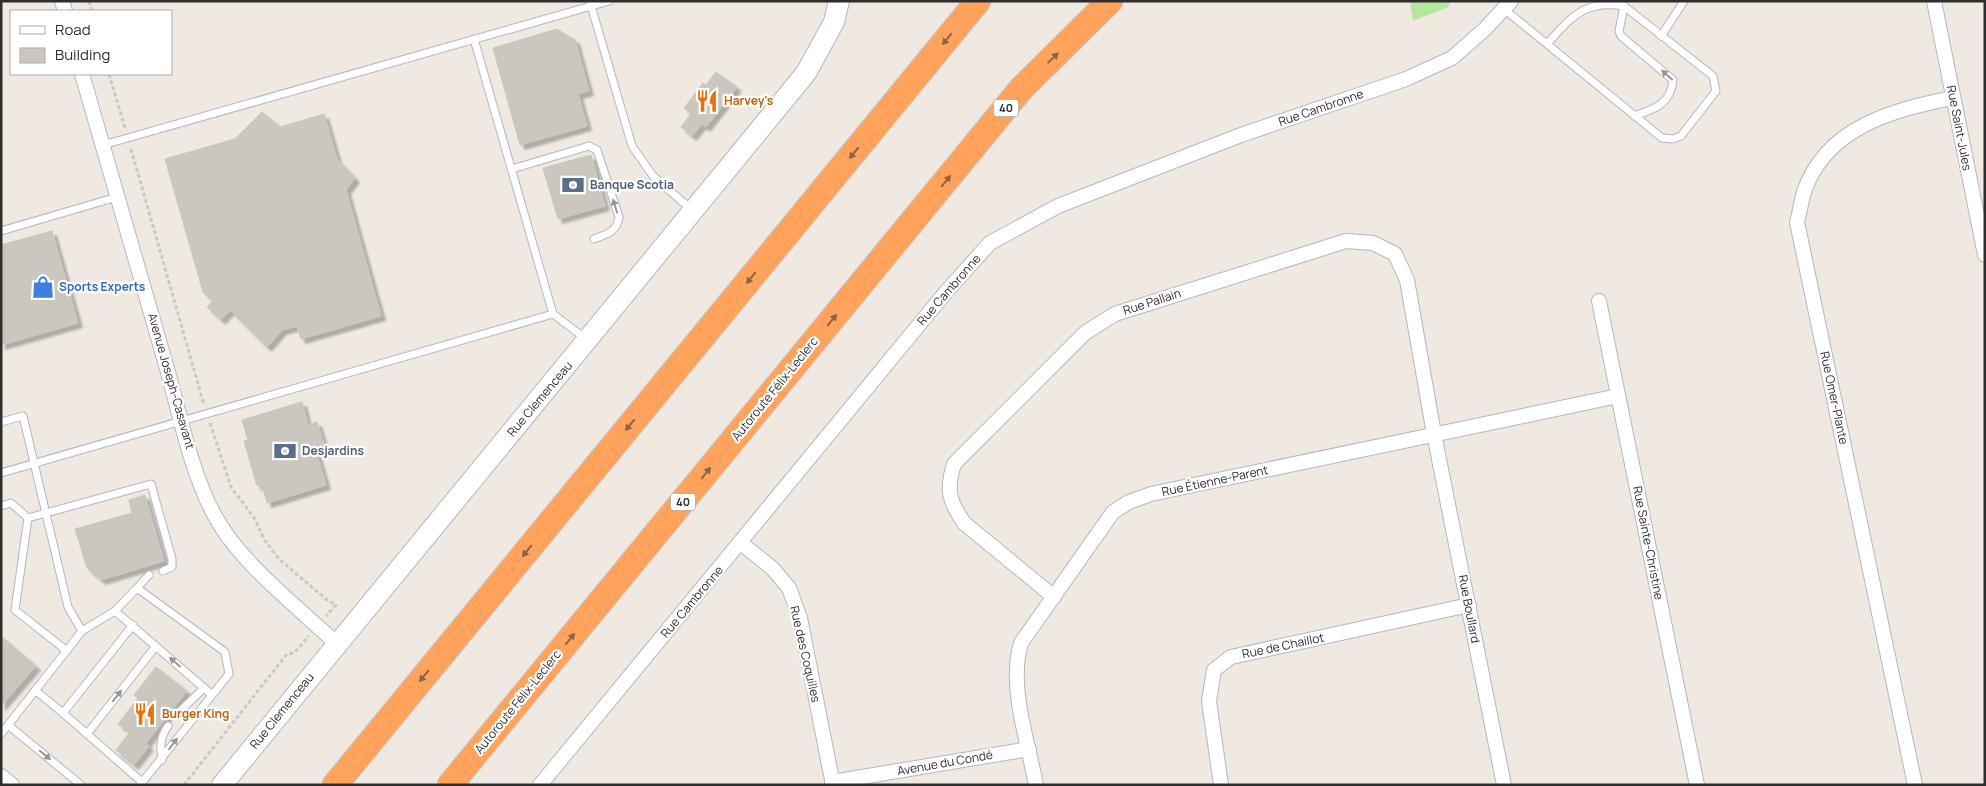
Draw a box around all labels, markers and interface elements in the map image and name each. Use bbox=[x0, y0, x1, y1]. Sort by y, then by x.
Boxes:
legend bbox=[10, 10, 172, 75]
text: Road bbox=[55, 19, 91, 40]
one-way arrow bbox=[942, 32, 953, 45]
text: Building bbox=[55, 44, 110, 65]
one-way arrow bbox=[1047, 53, 1059, 65]
one-way arrow bbox=[1660, 69, 1673, 80]
street label: Rue Saint-Jules bbox=[1943, 84, 1976, 172]
street label: Rue Cambronne bbox=[1276, 85, 1366, 130]
restaurant icon: Harvey's bbox=[694, 88, 720, 114]
place label: Harvey's bbox=[724, 92, 774, 109]
road number: 40 bbox=[994, 100, 1018, 116]
one-way arrow bbox=[849, 146, 860, 159]
bank icon: Banque Scotia bbox=[560, 172, 586, 198]
one-way arrow bbox=[941, 175, 952, 188]
place label: Banque Scotia bbox=[590, 176, 674, 193]
one-way arrow bbox=[611, 198, 618, 213]
street label: Rue Cambronne bbox=[913, 250, 984, 329]
one-way arrow bbox=[745, 271, 756, 284]
shop icon: Sports Experts bbox=[30, 274, 56, 300]
place label: Sports Experts bbox=[59, 278, 146, 295]
street label: Rue Pallain bbox=[1121, 284, 1183, 319]
street label: Avenue Joseph-Casavant bbox=[144, 311, 199, 451]
one-way arrow bbox=[826, 314, 837, 327]
street label: Autoroute Félix-Leclerc bbox=[727, 333, 822, 444]
street label: Rue Omer-Plante bbox=[1816, 350, 1853, 446]
street label: Rue Clemenceau bbox=[503, 357, 576, 440]
one-way arrow bbox=[625, 418, 636, 431]
bank icon: Desjardins bbox=[272, 438, 298, 464]
place label: Desjardins bbox=[302, 442, 364, 459]
street label: Rue Étienne-Parent bbox=[1160, 461, 1270, 500]
one-way arrow bbox=[701, 467, 712, 480]
street label: Rue Sainte-Christine bbox=[1629, 485, 1668, 601]
road number: 40 bbox=[670, 494, 696, 511]
one-way arrow bbox=[522, 544, 533, 557]
street label: Rue Cambronne bbox=[656, 562, 727, 641]
street label: Rue Boullard bbox=[1455, 573, 1484, 645]
street label: Rue des Coquilles bbox=[786, 604, 825, 704]
street label: Rue de Chaillot bbox=[1240, 628, 1326, 662]
one-way arrow bbox=[564, 633, 575, 646]
street label: Autoroute Félix-Leclerc bbox=[470, 646, 565, 757]
one-way arrow bbox=[169, 656, 181, 668]
street label: Rue Clemenceau bbox=[246, 669, 318, 752]
one-way arrow bbox=[419, 670, 430, 683]
one-way arrow bbox=[112, 690, 123, 703]
restaurant icon: Burger King bbox=[132, 701, 158, 727]
place label: Burger King bbox=[162, 705, 229, 722]
one-way arrow bbox=[168, 738, 179, 751]
street label: Avenue du Condé bbox=[896, 746, 994, 779]
one-way arrow bbox=[38, 749, 51, 760]

